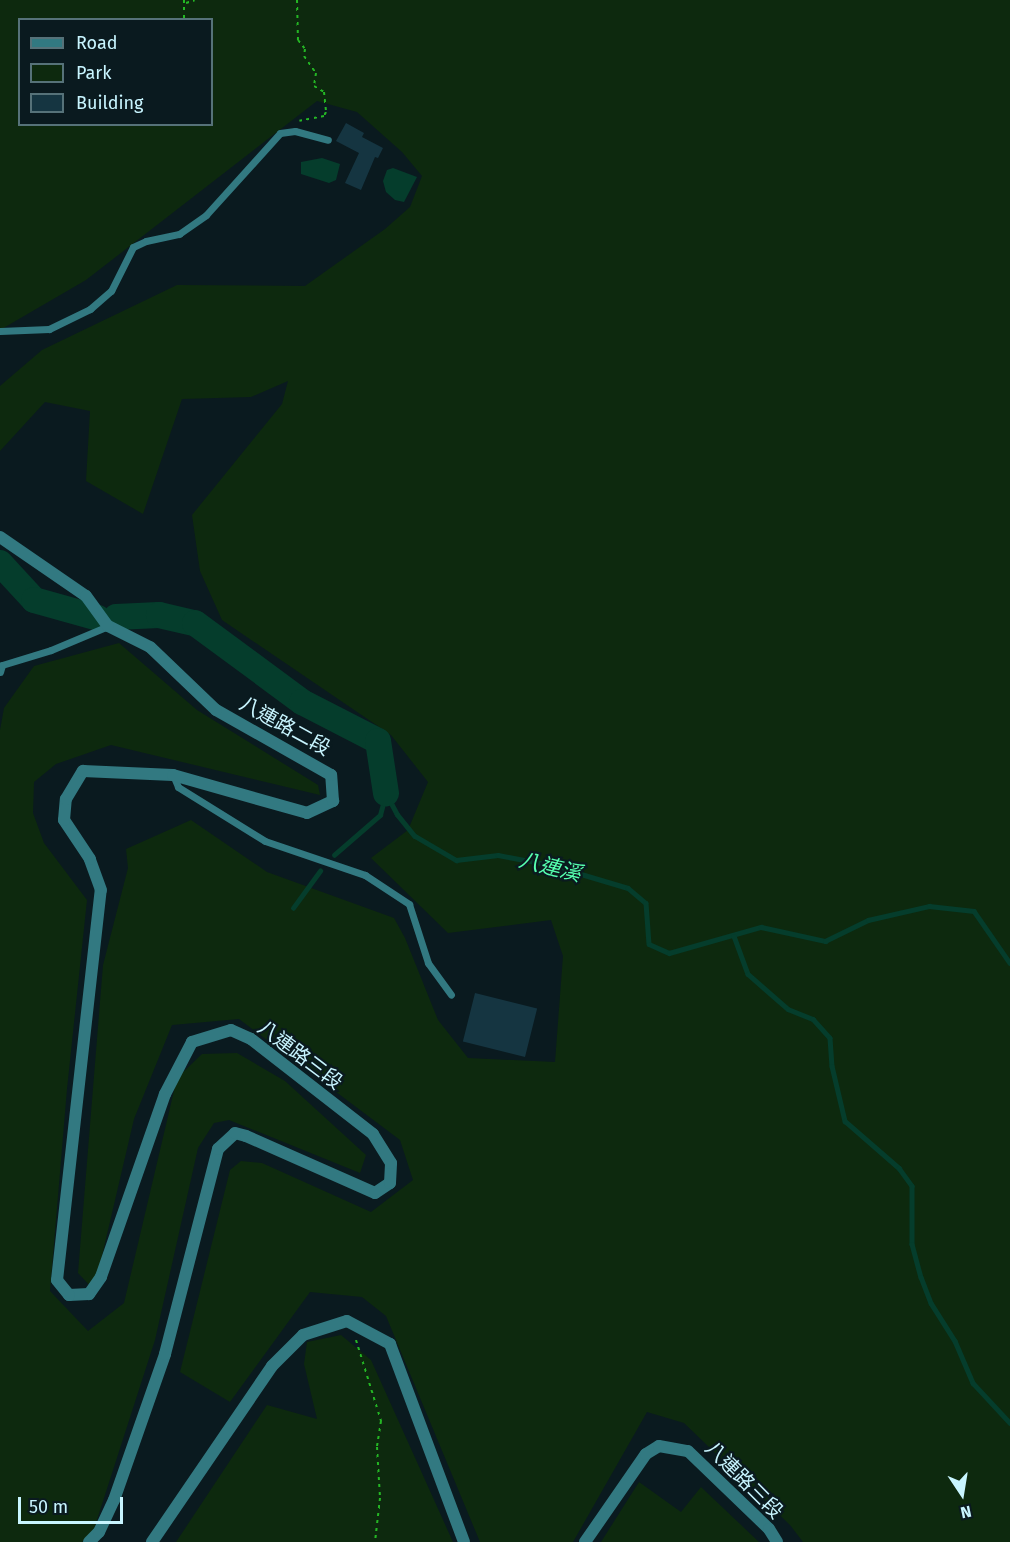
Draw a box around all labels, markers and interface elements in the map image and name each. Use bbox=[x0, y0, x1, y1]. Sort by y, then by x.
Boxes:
legend bbox=[18, 18, 213, 126]
text: Road bbox=[76, 32, 118, 54]
text: Park bbox=[76, 62, 111, 84]
text: Building bbox=[76, 92, 143, 114]
street label: 八連路二段 bbox=[235, 691, 335, 761]
water label: 八連溪 bbox=[516, 847, 584, 887]
street label: 八連路三段 bbox=[253, 1015, 347, 1095]
street label: 八連路三段 bbox=[700, 1436, 788, 1524]
north arrow bbox=[932, 1464, 992, 1524]
scale bar bbox=[21, 1485, 126, 1523]
text: 50 m bbox=[29, 1496, 68, 1518]
text: N bbox=[959, 1502, 973, 1522]

